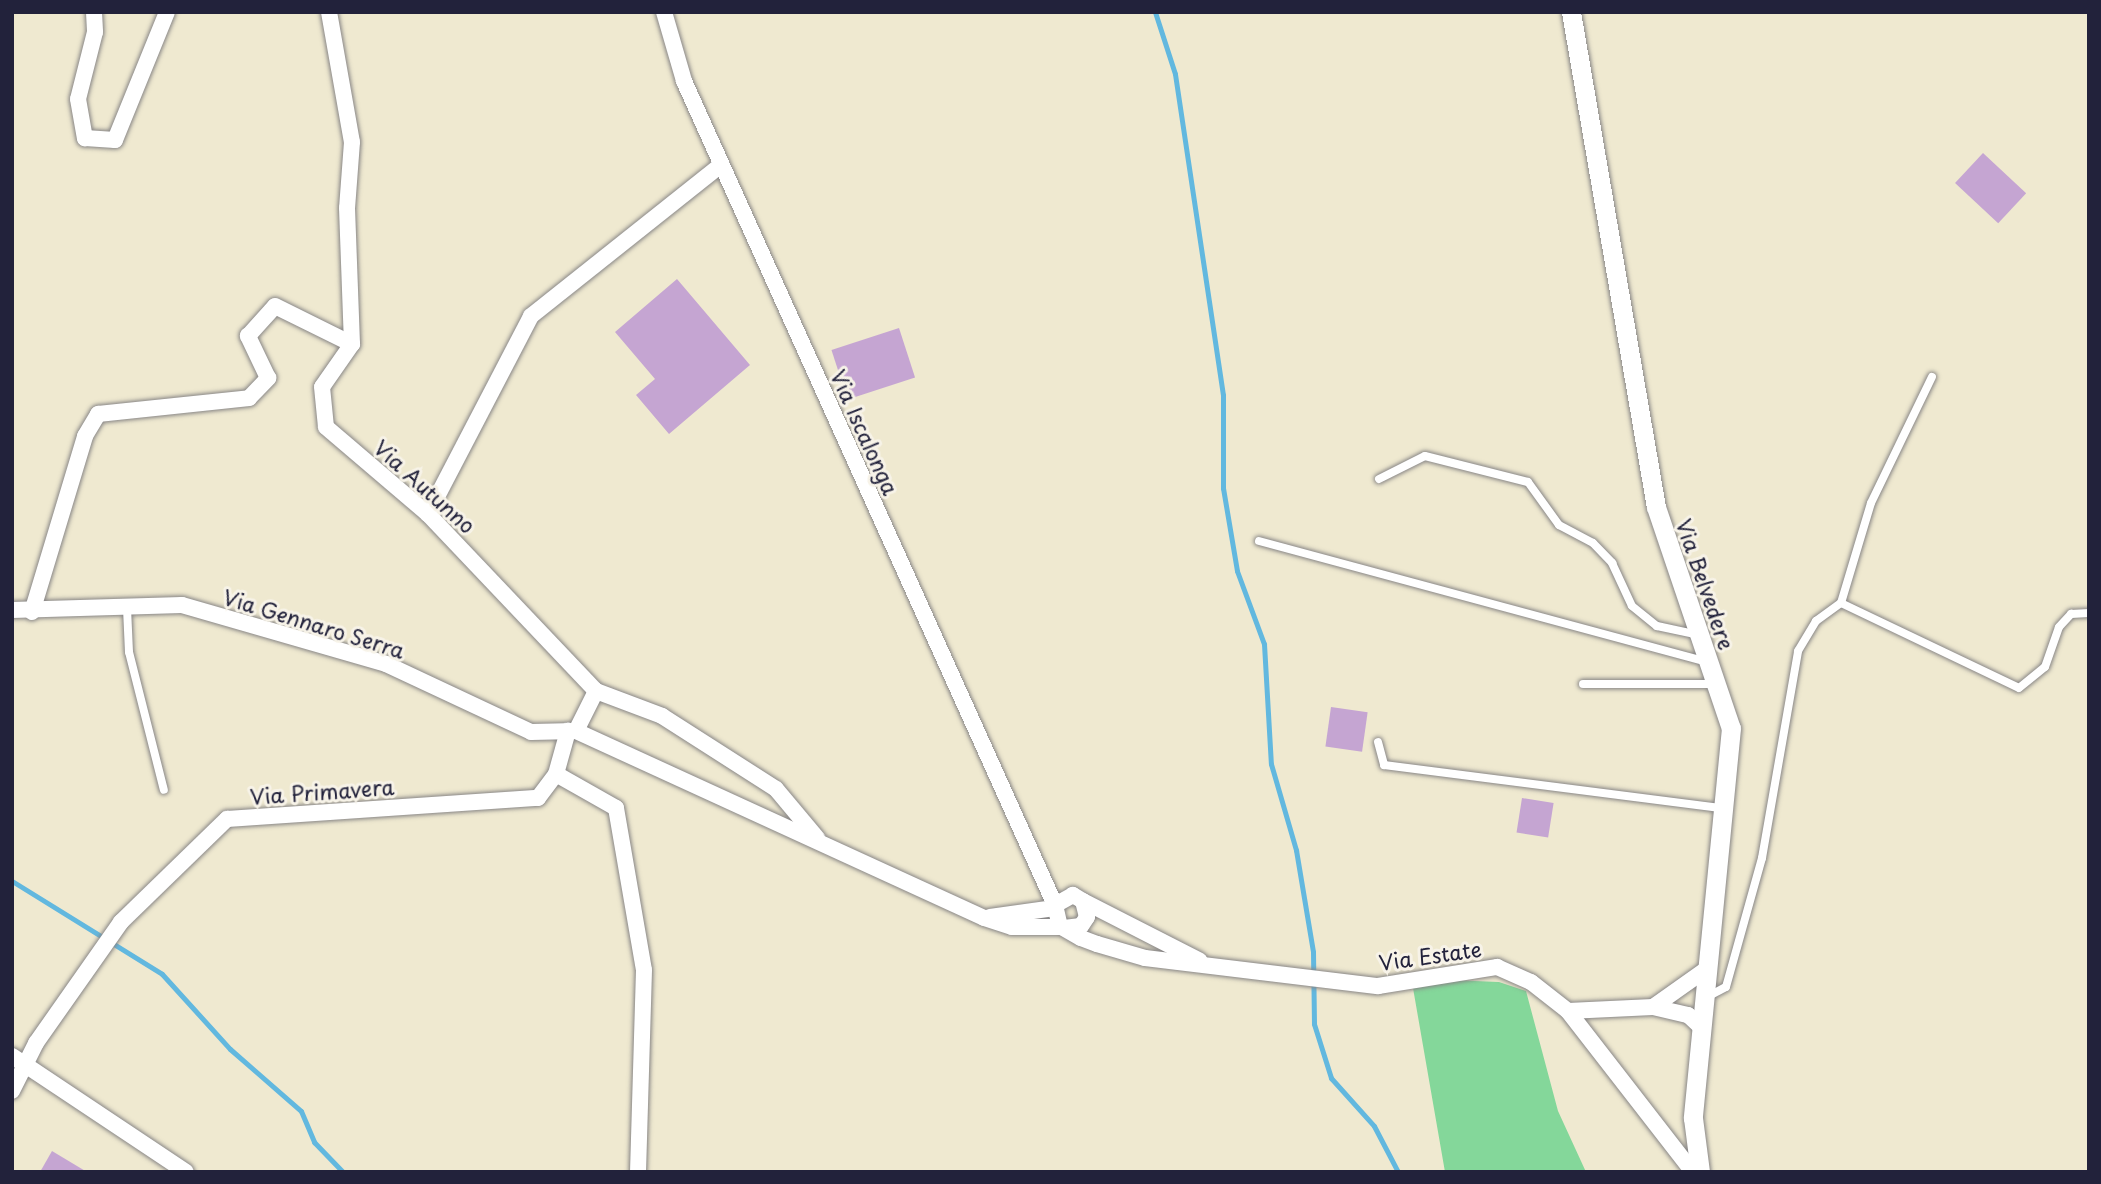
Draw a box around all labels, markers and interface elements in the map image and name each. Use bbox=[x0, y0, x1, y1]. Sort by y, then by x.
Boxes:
street label: Via Iscalonga bbox=[826, 366, 904, 498]
street label: Via Autunno bbox=[370, 435, 480, 537]
street label: Via Belvedere bbox=[1672, 516, 1740, 652]
street label: Via Gennaro Serra bbox=[220, 583, 408, 663]
street label: Via Primavera bbox=[249, 773, 395, 809]
street label: Via Estate bbox=[1377, 935, 1483, 975]

